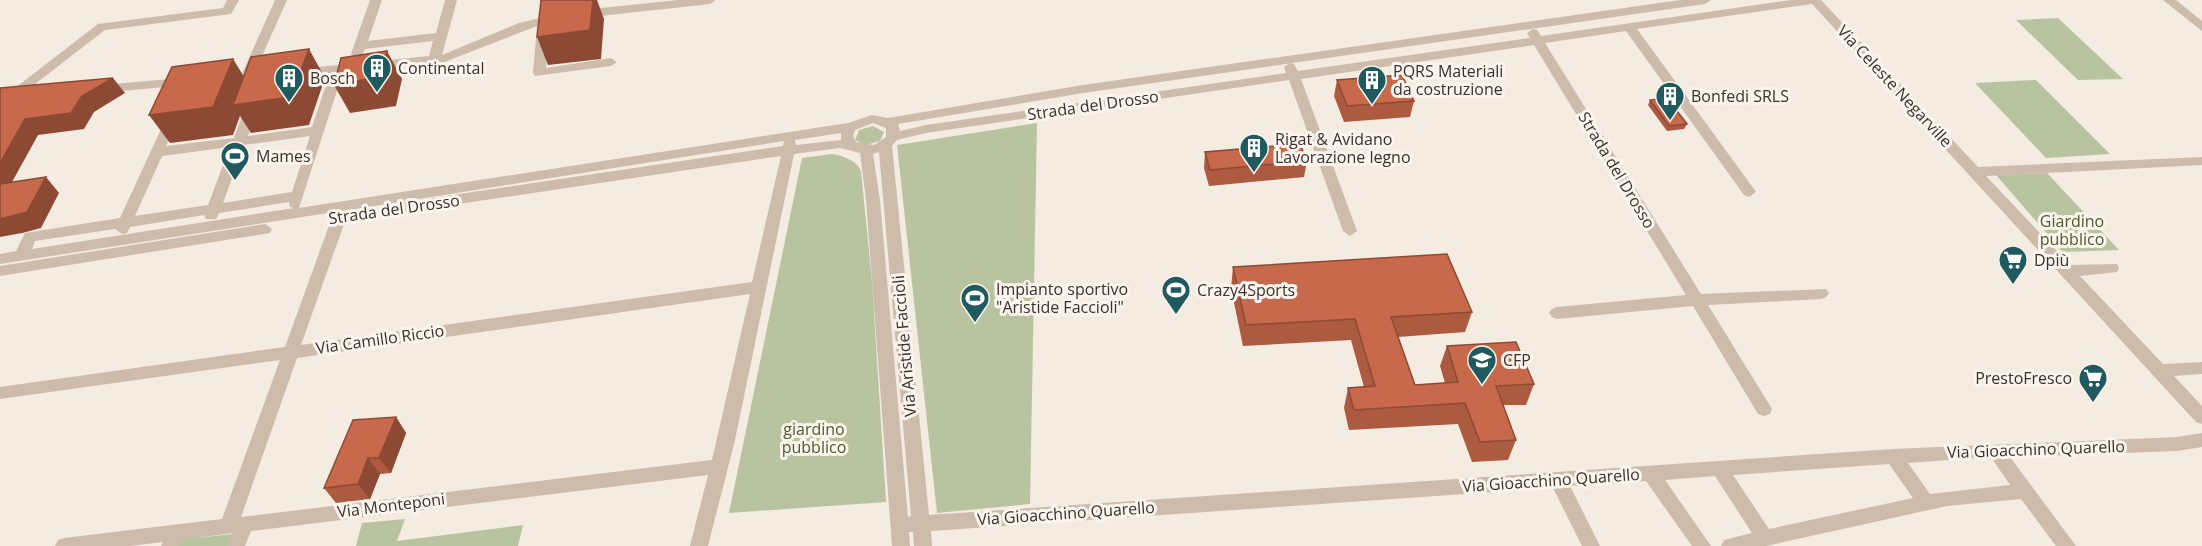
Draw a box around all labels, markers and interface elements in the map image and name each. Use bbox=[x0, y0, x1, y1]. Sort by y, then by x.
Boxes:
street label: Via Celeste Negarville bbox=[1833, 20, 1957, 152]
building icon: Continental bbox=[361, 52, 393, 94]
place label: Continental bbox=[398, 57, 485, 79]
place label: PQRS Materiali da costruzione bbox=[1393, 60, 1503, 100]
building icon: Bosch bbox=[273, 62, 305, 104]
building icon: PQRS Materiali da costruzione bbox=[1356, 64, 1388, 106]
place label: Bosch bbox=[310, 67, 355, 89]
building icon: Bonfedi SRLS bbox=[1654, 80, 1686, 122]
street label: Strada del Drosso bbox=[1026, 85, 1160, 125]
place label: Bonfedi SRLS bbox=[1691, 85, 1789, 107]
street label: Strada del Drosso bbox=[1573, 108, 1661, 232]
place label: Rigat & Avidano Lavorazione legno bbox=[1275, 128, 1411, 168]
building icon: Rigat & Avidano Lavorazione legno bbox=[1238, 132, 1270, 174]
sports icon: Mames bbox=[219, 140, 251, 182]
place label: Mames bbox=[256, 145, 311, 167]
street label: Strada del Drosso bbox=[327, 189, 461, 229]
park label: Giardino pubblico bbox=[2040, 210, 2104, 250]
supermarket icon: Dpiù bbox=[1997, 244, 2029, 286]
place label: Dpiù bbox=[2034, 249, 2069, 271]
street label: Via Aristide Faccioli bbox=[887, 274, 921, 418]
sports icon: Crazy4Sports bbox=[1160, 274, 1192, 316]
place label: Impianto sportivo "Aristide Faccioli" bbox=[996, 278, 1128, 318]
place label: Crazy4Sports bbox=[1197, 279, 1295, 301]
sports icon: Impianto sportivo "Aristide Faccioli" bbox=[959, 282, 991, 324]
street label: Via Camillo Riccio bbox=[314, 319, 446, 359]
school or university icon: CFP bbox=[1466, 344, 1498, 386]
place label: CFP bbox=[1503, 349, 1531, 371]
supermarket icon: PrestoFresco bbox=[2077, 362, 2109, 404]
place label: PrestoFresco bbox=[1975, 367, 2072, 389]
park label: giardino pubblico bbox=[782, 418, 846, 458]
street label: Via Gioacchino Quarello bbox=[1947, 435, 2125, 463]
street label: Via Gioacchino Quarello bbox=[1461, 463, 1641, 497]
street label: Via Monteponi bbox=[336, 487, 446, 523]
street label: Via Gioacchino Quarello bbox=[976, 496, 1156, 530]

